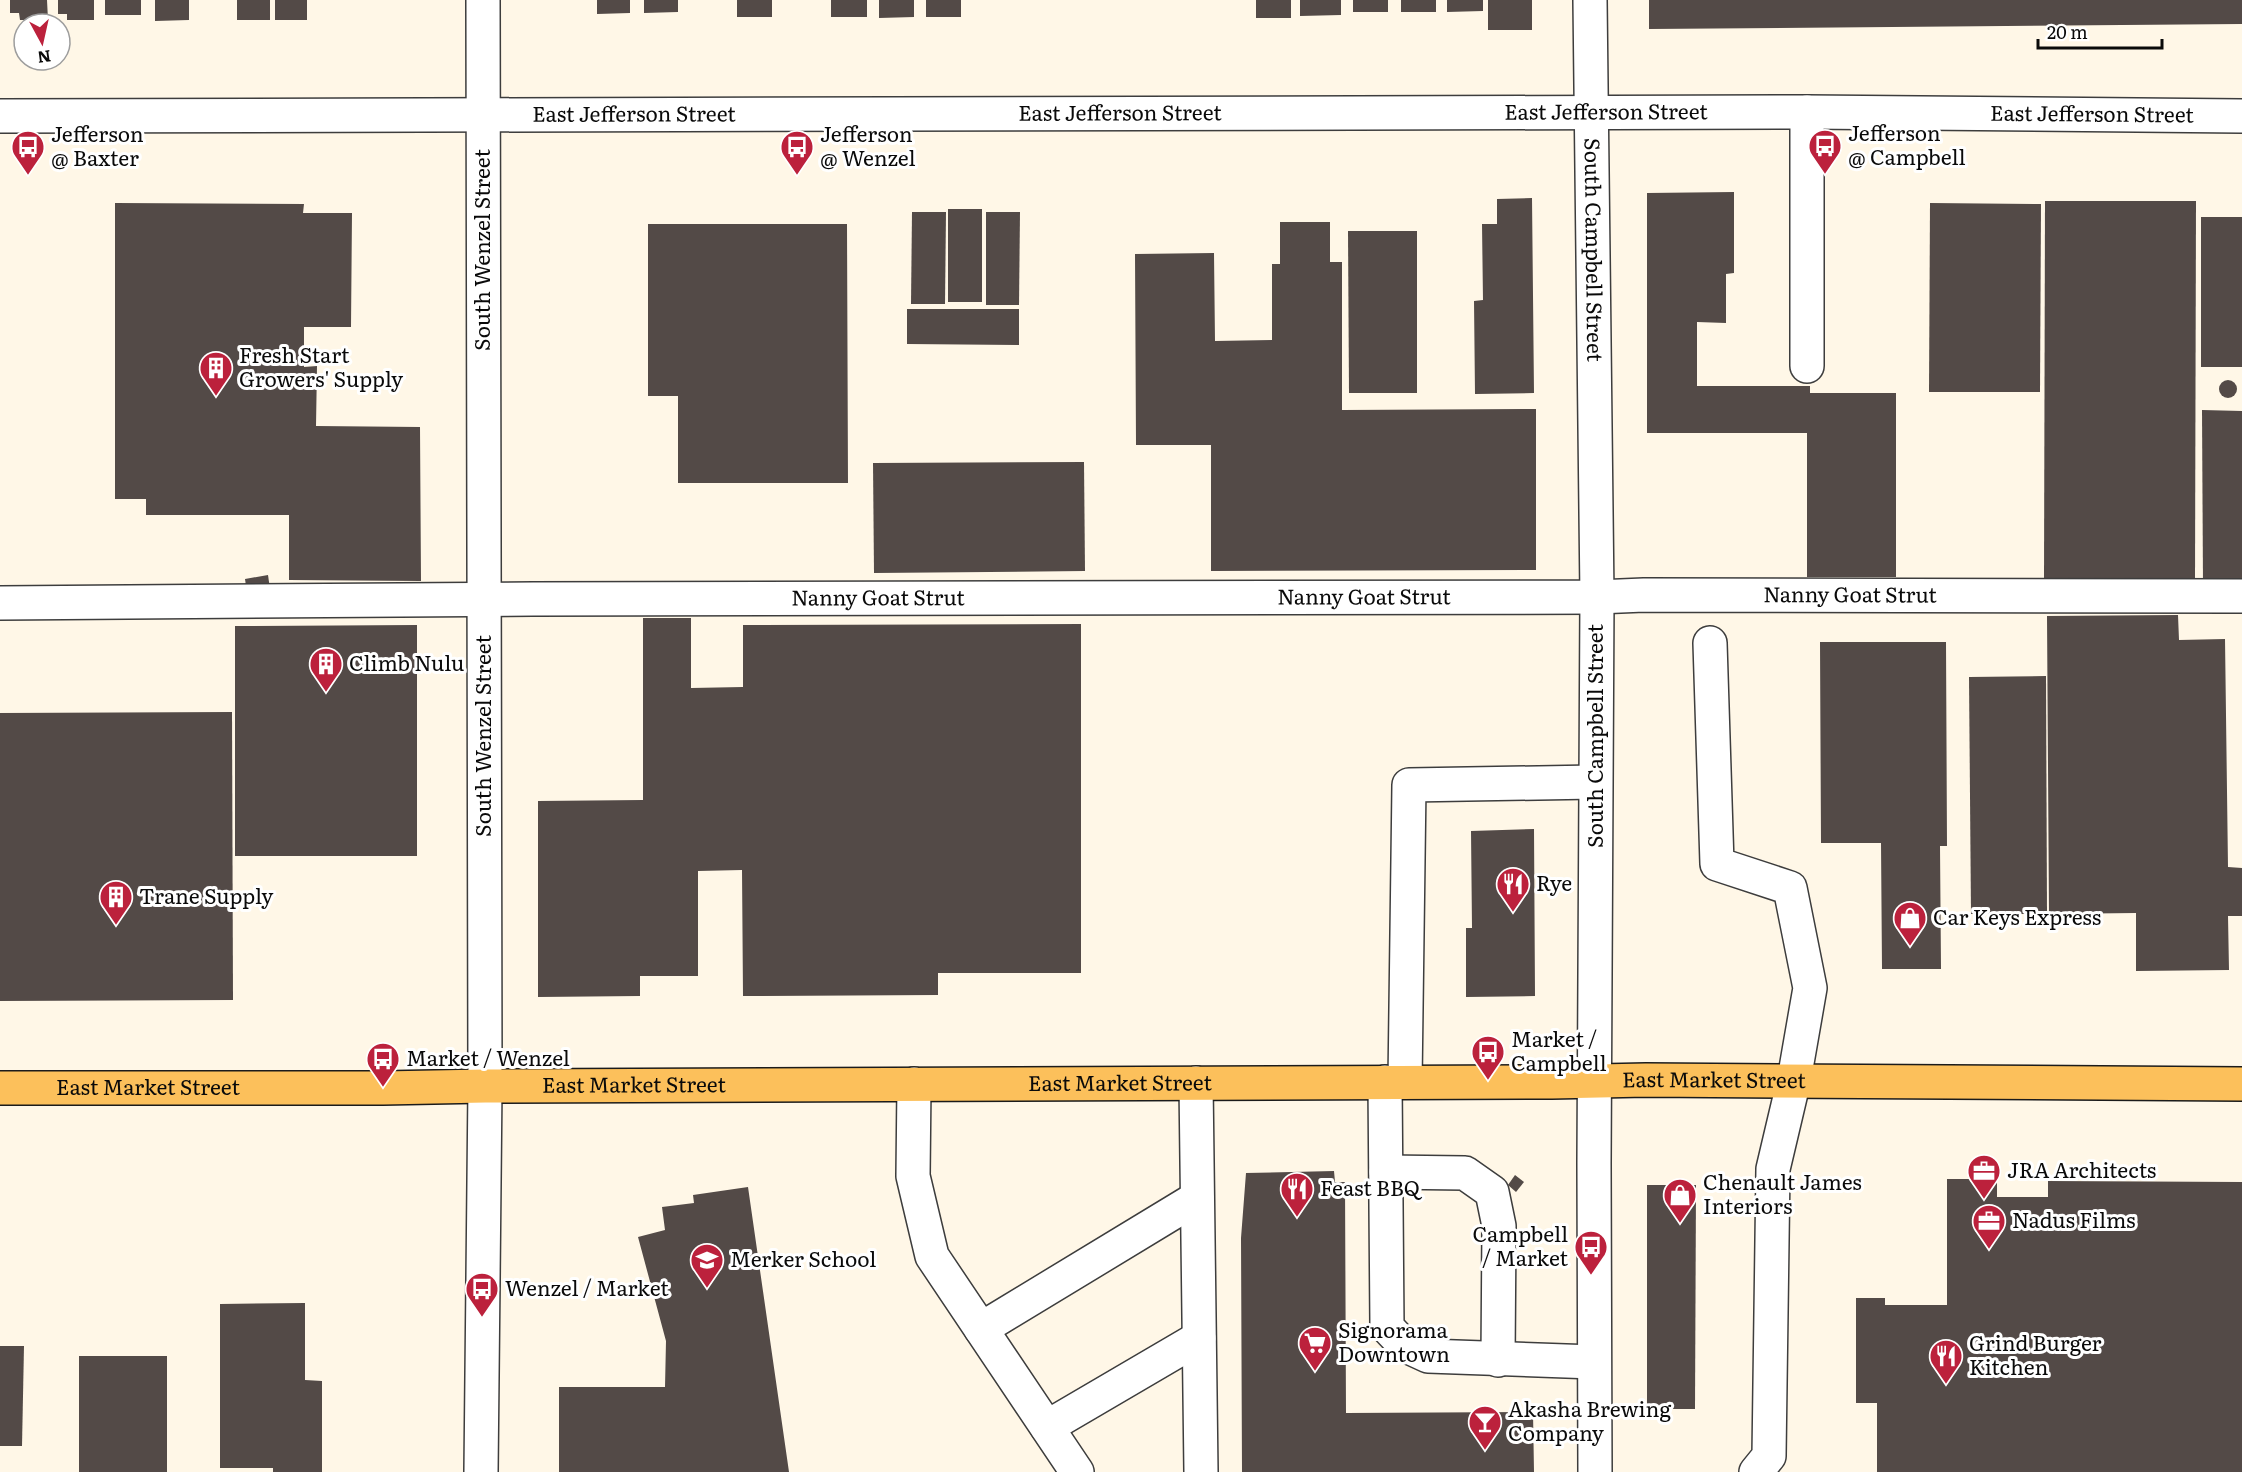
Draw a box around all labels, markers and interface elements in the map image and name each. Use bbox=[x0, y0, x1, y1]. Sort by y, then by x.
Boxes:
north arrow bbox=[12, 12, 72, 72]
scale bar bbox=[2038, 12, 2162, 50]
text: 20 m bbox=[2047, 18, 2088, 45]
text: N bbox=[36, 45, 53, 71]
street label: East Jefferson Street bbox=[1504, 94, 1708, 126]
street label: East Jefferson Street bbox=[1018, 95, 1222, 127]
street label: East Jefferson Street bbox=[532, 96, 736, 128]
street label: East Jefferson Street bbox=[1990, 96, 2194, 129]
place label: Jefferson @ Campbell bbox=[1848, 116, 1966, 171]
place label: Jefferson @ Baxter bbox=[51, 117, 144, 172]
place label: Jefferson @ Wenzel bbox=[820, 117, 916, 172]
bus stop icon: Jefferson @ Campbell bbox=[1807, 128, 1843, 175]
bus stop icon: Jefferson @ Baxter bbox=[10, 129, 46, 176]
bus stop icon: Jefferson @ Wenzel bbox=[779, 129, 815, 176]
street label: South Campbell Street bbox=[1579, 138, 1612, 363]
street label: South Wenzel Street bbox=[465, 149, 496, 351]
place label: Fresh Start Growers' Supply bbox=[239, 338, 404, 393]
building icon: Fresh Start Growers' Supply bbox=[198, 350, 234, 397]
street label: Nanny Goat Strut bbox=[1763, 577, 1937, 608]
street label: Nanny Goat Strut bbox=[1277, 579, 1451, 611]
street label: Nanny Goat Strut bbox=[791, 580, 965, 612]
street label: South Campbell Street bbox=[1578, 624, 1609, 848]
street label: South Wenzel Street bbox=[466, 635, 497, 837]
building icon: Climb Nulu bbox=[308, 646, 344, 693]
place label: Climb Nulu bbox=[349, 646, 464, 677]
restaurant icon: Rye bbox=[1495, 866, 1531, 913]
place label: Rye bbox=[1536, 866, 1572, 897]
building icon: Trane Supply bbox=[98, 879, 134, 926]
place label: Trane Supply bbox=[139, 879, 274, 910]
shop icon: Car Keys Express bbox=[1892, 900, 1928, 947]
place label: Car Keys Express bbox=[1933, 900, 2101, 931]
place label: Market / Campbell bbox=[1511, 1022, 1606, 1077]
bus stop icon: Market / Campbell bbox=[1470, 1034, 1506, 1081]
bus stop icon: Market / Wenzel bbox=[365, 1041, 401, 1088]
place label: Market / Wenzel bbox=[406, 1041, 570, 1072]
street label: East Market Street bbox=[1622, 1062, 1806, 1094]
street label: East Market Street bbox=[1028, 1065, 1212, 1097]
street label: East Market Street bbox=[542, 1067, 726, 1099]
street label: East Market Street bbox=[56, 1070, 240, 1101]
office icon: JRA Architects bbox=[1966, 1153, 2002, 1200]
place label: JRA Architects bbox=[2007, 1153, 2156, 1184]
place label: Chenault James Interiors bbox=[1703, 1165, 1862, 1220]
restaurant icon: Feast BBQ bbox=[1279, 1171, 1315, 1218]
place label: Feast BBQ bbox=[1320, 1171, 1423, 1202]
shop icon: Chenault James Interiors bbox=[1662, 1177, 1698, 1224]
office icon: Nadus Films bbox=[1971, 1203, 2007, 1250]
place label: Nadus Films bbox=[2012, 1203, 2136, 1234]
place label: Campbell / Market bbox=[1473, 1217, 1569, 1272]
bus stop icon: Campbell / Market bbox=[1573, 1229, 1609, 1276]
school or university icon: Merker School bbox=[689, 1242, 725, 1289]
place label: Merker School bbox=[730, 1242, 876, 1273]
bus stop icon: Wenzel / Market bbox=[464, 1271, 500, 1318]
place label: Wenzel / Market bbox=[505, 1271, 669, 1302]
place label: Signorama Downtown bbox=[1338, 1313, 1450, 1368]
supermarket icon: Signorama Downtown bbox=[1297, 1325, 1333, 1372]
place label: Grind Burger Kitchen bbox=[1969, 1326, 2102, 1381]
restaurant icon: Grind Burger Kitchen bbox=[1928, 1338, 1964, 1385]
place label: Akasha Brewing Company bbox=[1508, 1392, 1671, 1447]
bar icon: Akasha Brewing Company bbox=[1467, 1404, 1503, 1451]

